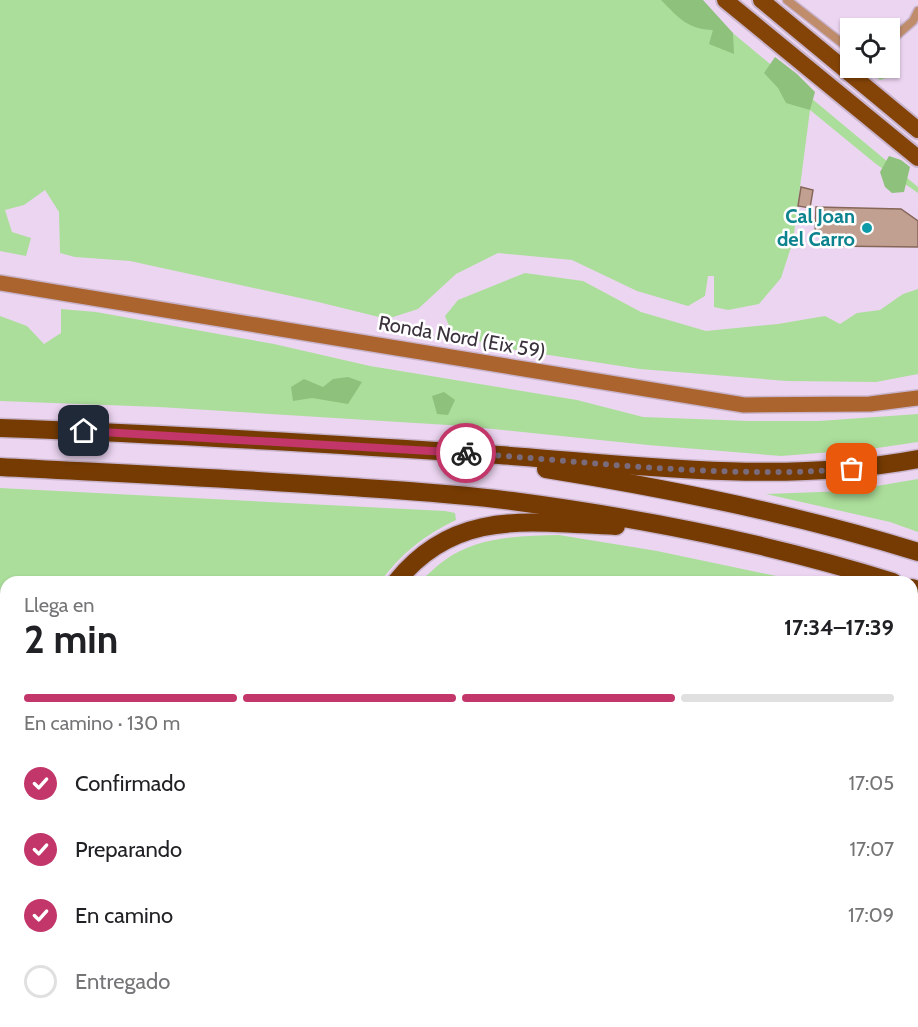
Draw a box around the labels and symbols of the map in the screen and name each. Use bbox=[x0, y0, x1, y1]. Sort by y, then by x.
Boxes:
place label: Cal Joan del Carro bbox=[777, 204, 855, 251]
marker: Cal Joan del Carro bbox=[860, 221, 874, 235]
street label: Ronda Nord (Eix 59) bbox=[377, 310, 547, 364]
pin bbox=[58, 405, 109, 456]
courier bbox=[436, 423, 496, 483]
pin bbox=[826, 443, 877, 494]

